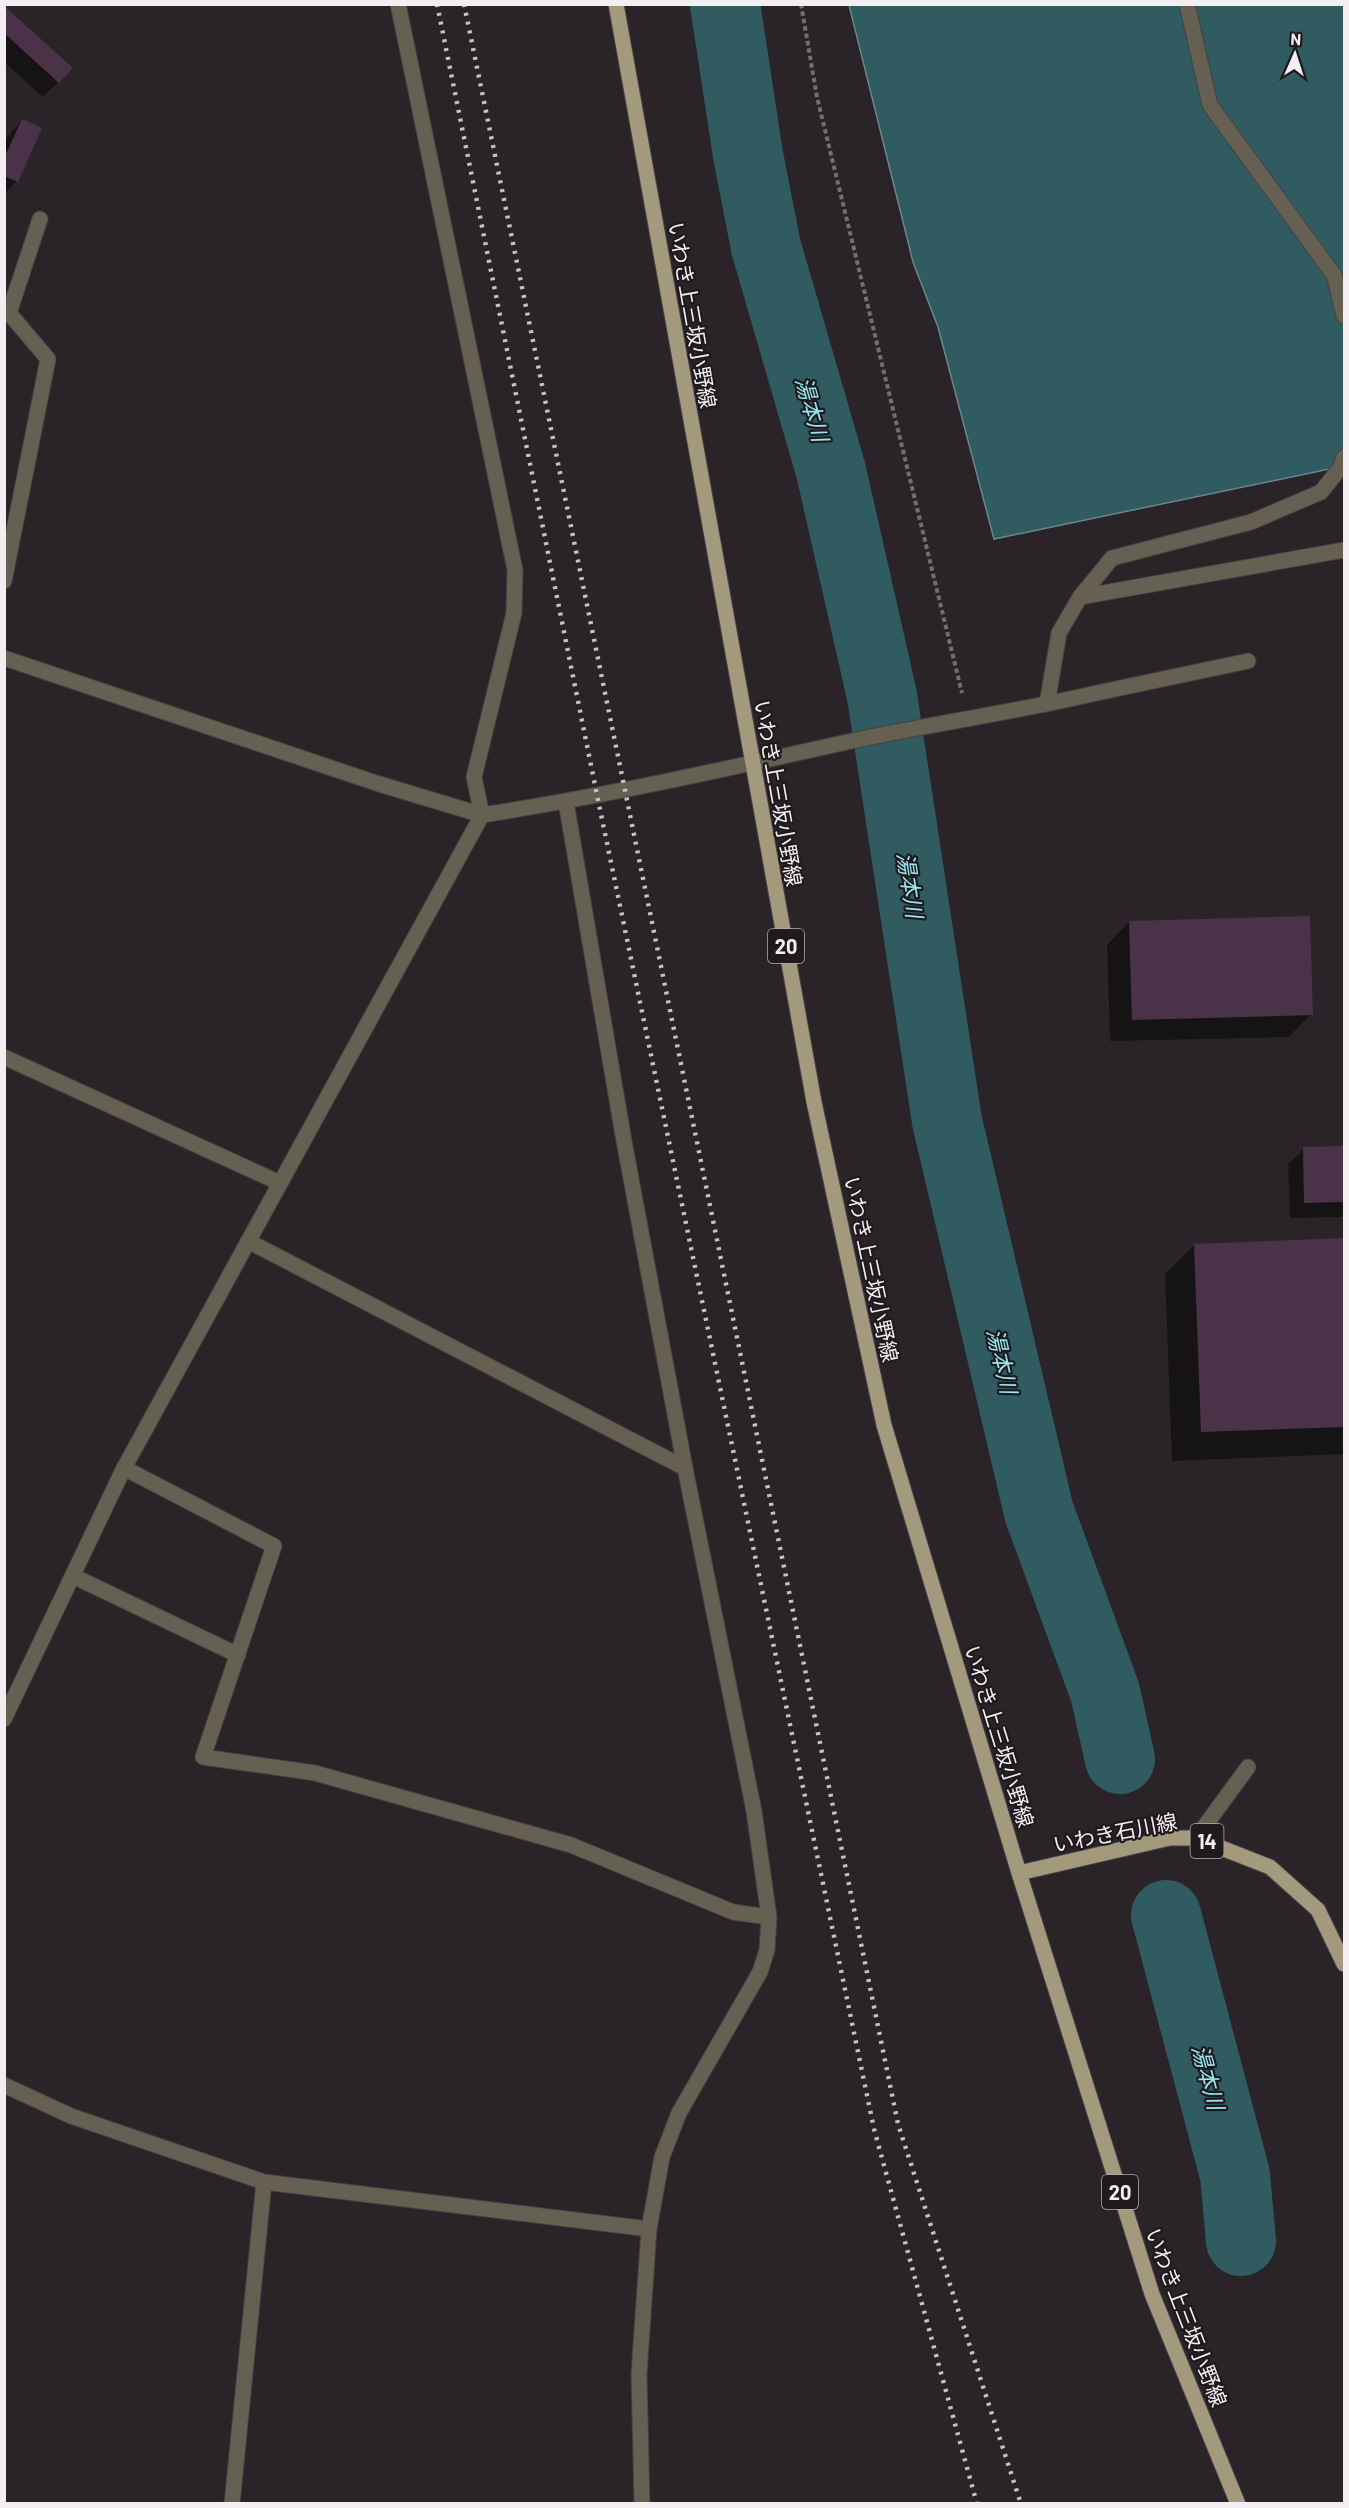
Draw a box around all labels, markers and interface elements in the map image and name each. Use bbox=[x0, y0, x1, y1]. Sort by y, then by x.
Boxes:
north arrow bbox=[1265, 24, 1325, 84]
text: N bbox=[1290, 29, 1302, 48]
street label: いわき上三坂小野線 bbox=[664, 220, 722, 410]
water label: 湯本川 bbox=[791, 374, 835, 446]
street label: いわき上三坂小野線 bbox=[750, 698, 808, 888]
water label: 湯本川 bbox=[893, 850, 929, 922]
road number: 20 bbox=[768, 929, 804, 963]
street label: いわき上三坂小野線 bbox=[840, 1174, 904, 1364]
water label: 湯本川 bbox=[983, 1326, 1024, 1398]
street label: いわき上三坂小野線 bbox=[960, 1642, 1040, 1830]
street label: いわき石川線 bbox=[1051, 1808, 1179, 1856]
road number: 14 bbox=[1190, 1824, 1224, 1858]
water label: 湯本川 bbox=[1188, 2042, 1231, 2114]
road number: 20 bbox=[1102, 2175, 1138, 2209]
street label: いわき上三坂小野線 bbox=[1141, 2224, 1233, 2410]

